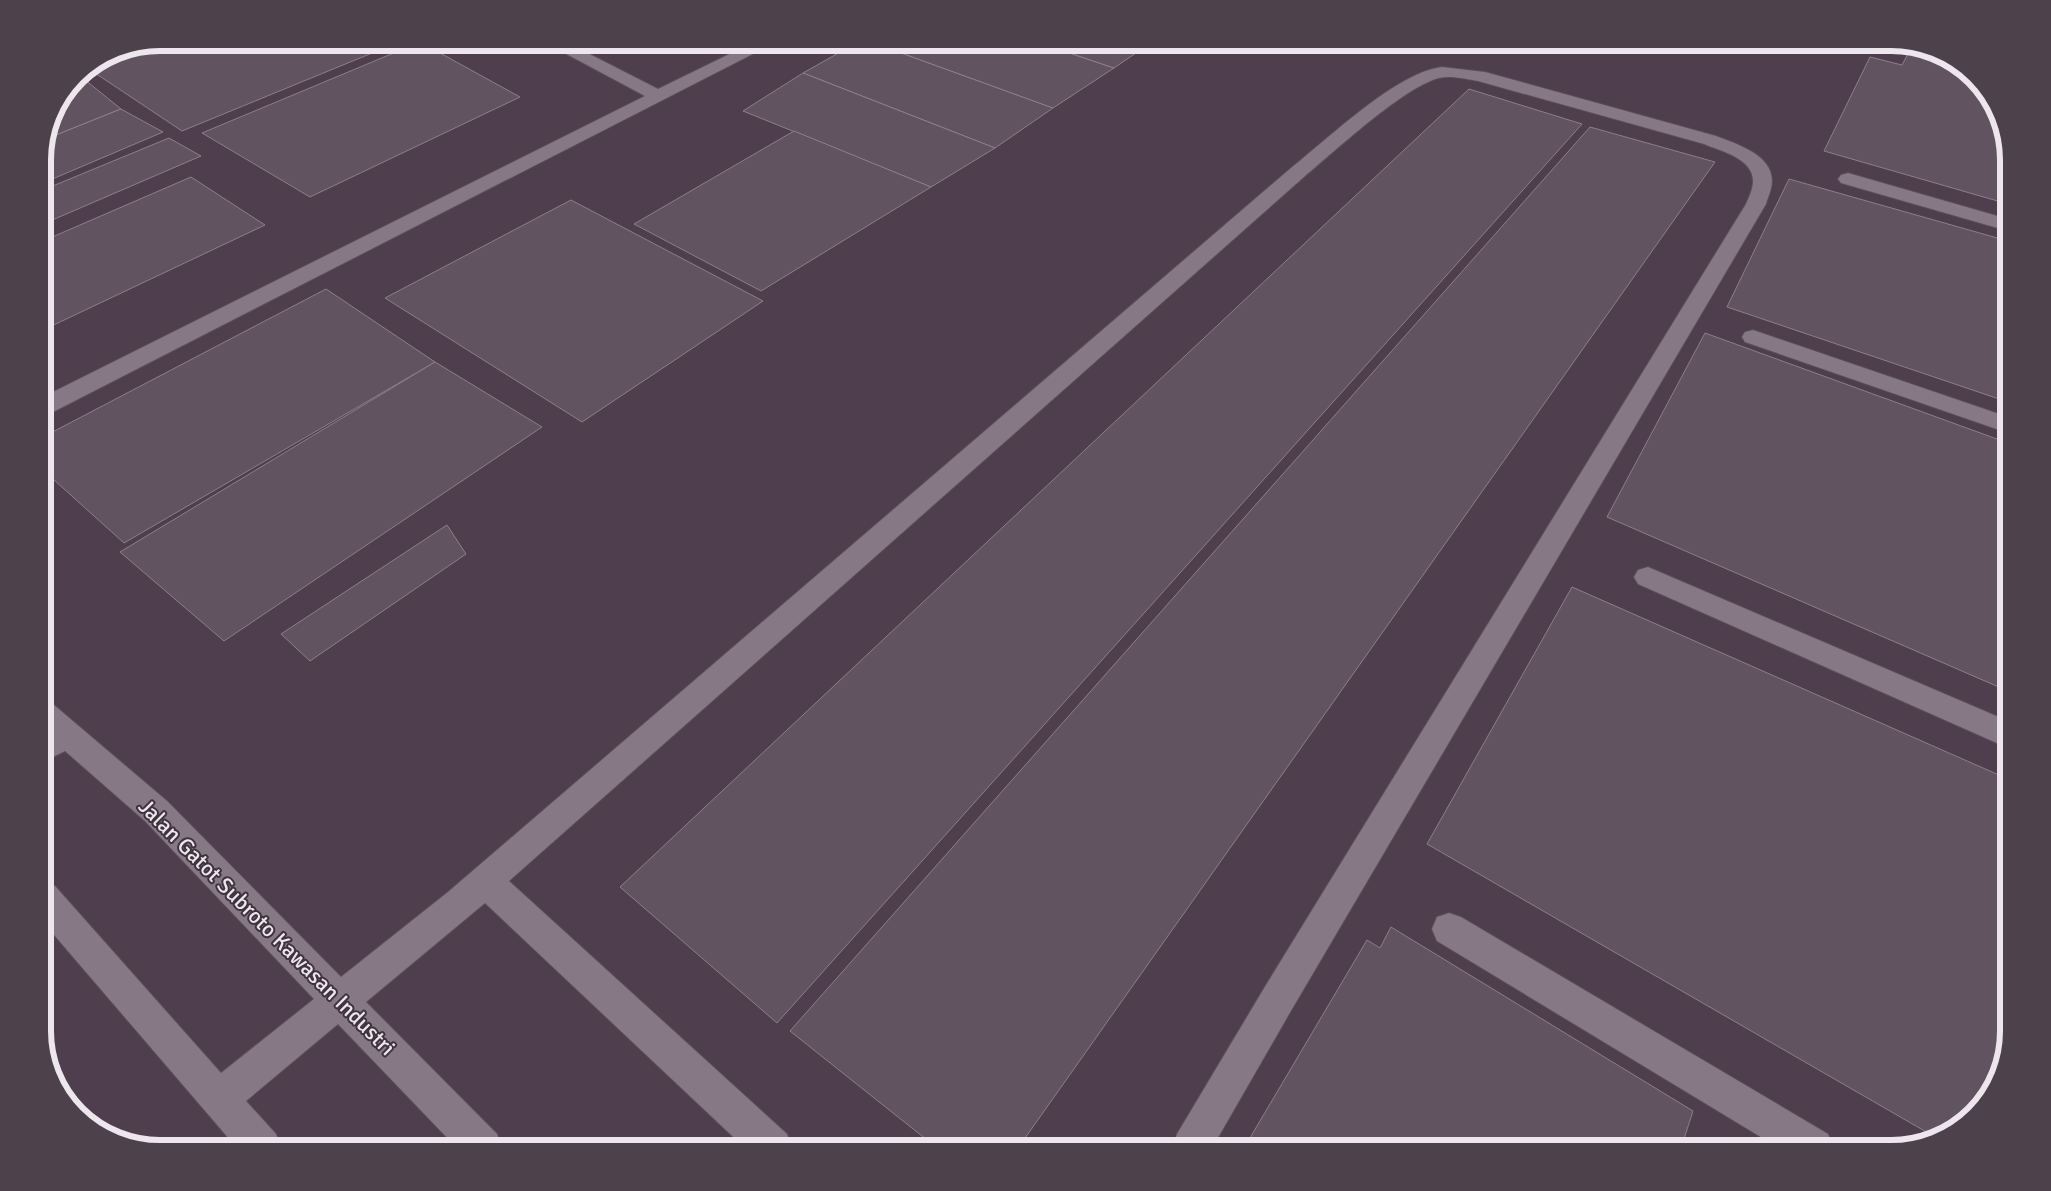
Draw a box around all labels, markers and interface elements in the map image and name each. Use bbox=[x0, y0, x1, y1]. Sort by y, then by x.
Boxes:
street label: Jalan Gatot Subroto Kawasan Industri bbox=[133, 793, 401, 1061]

